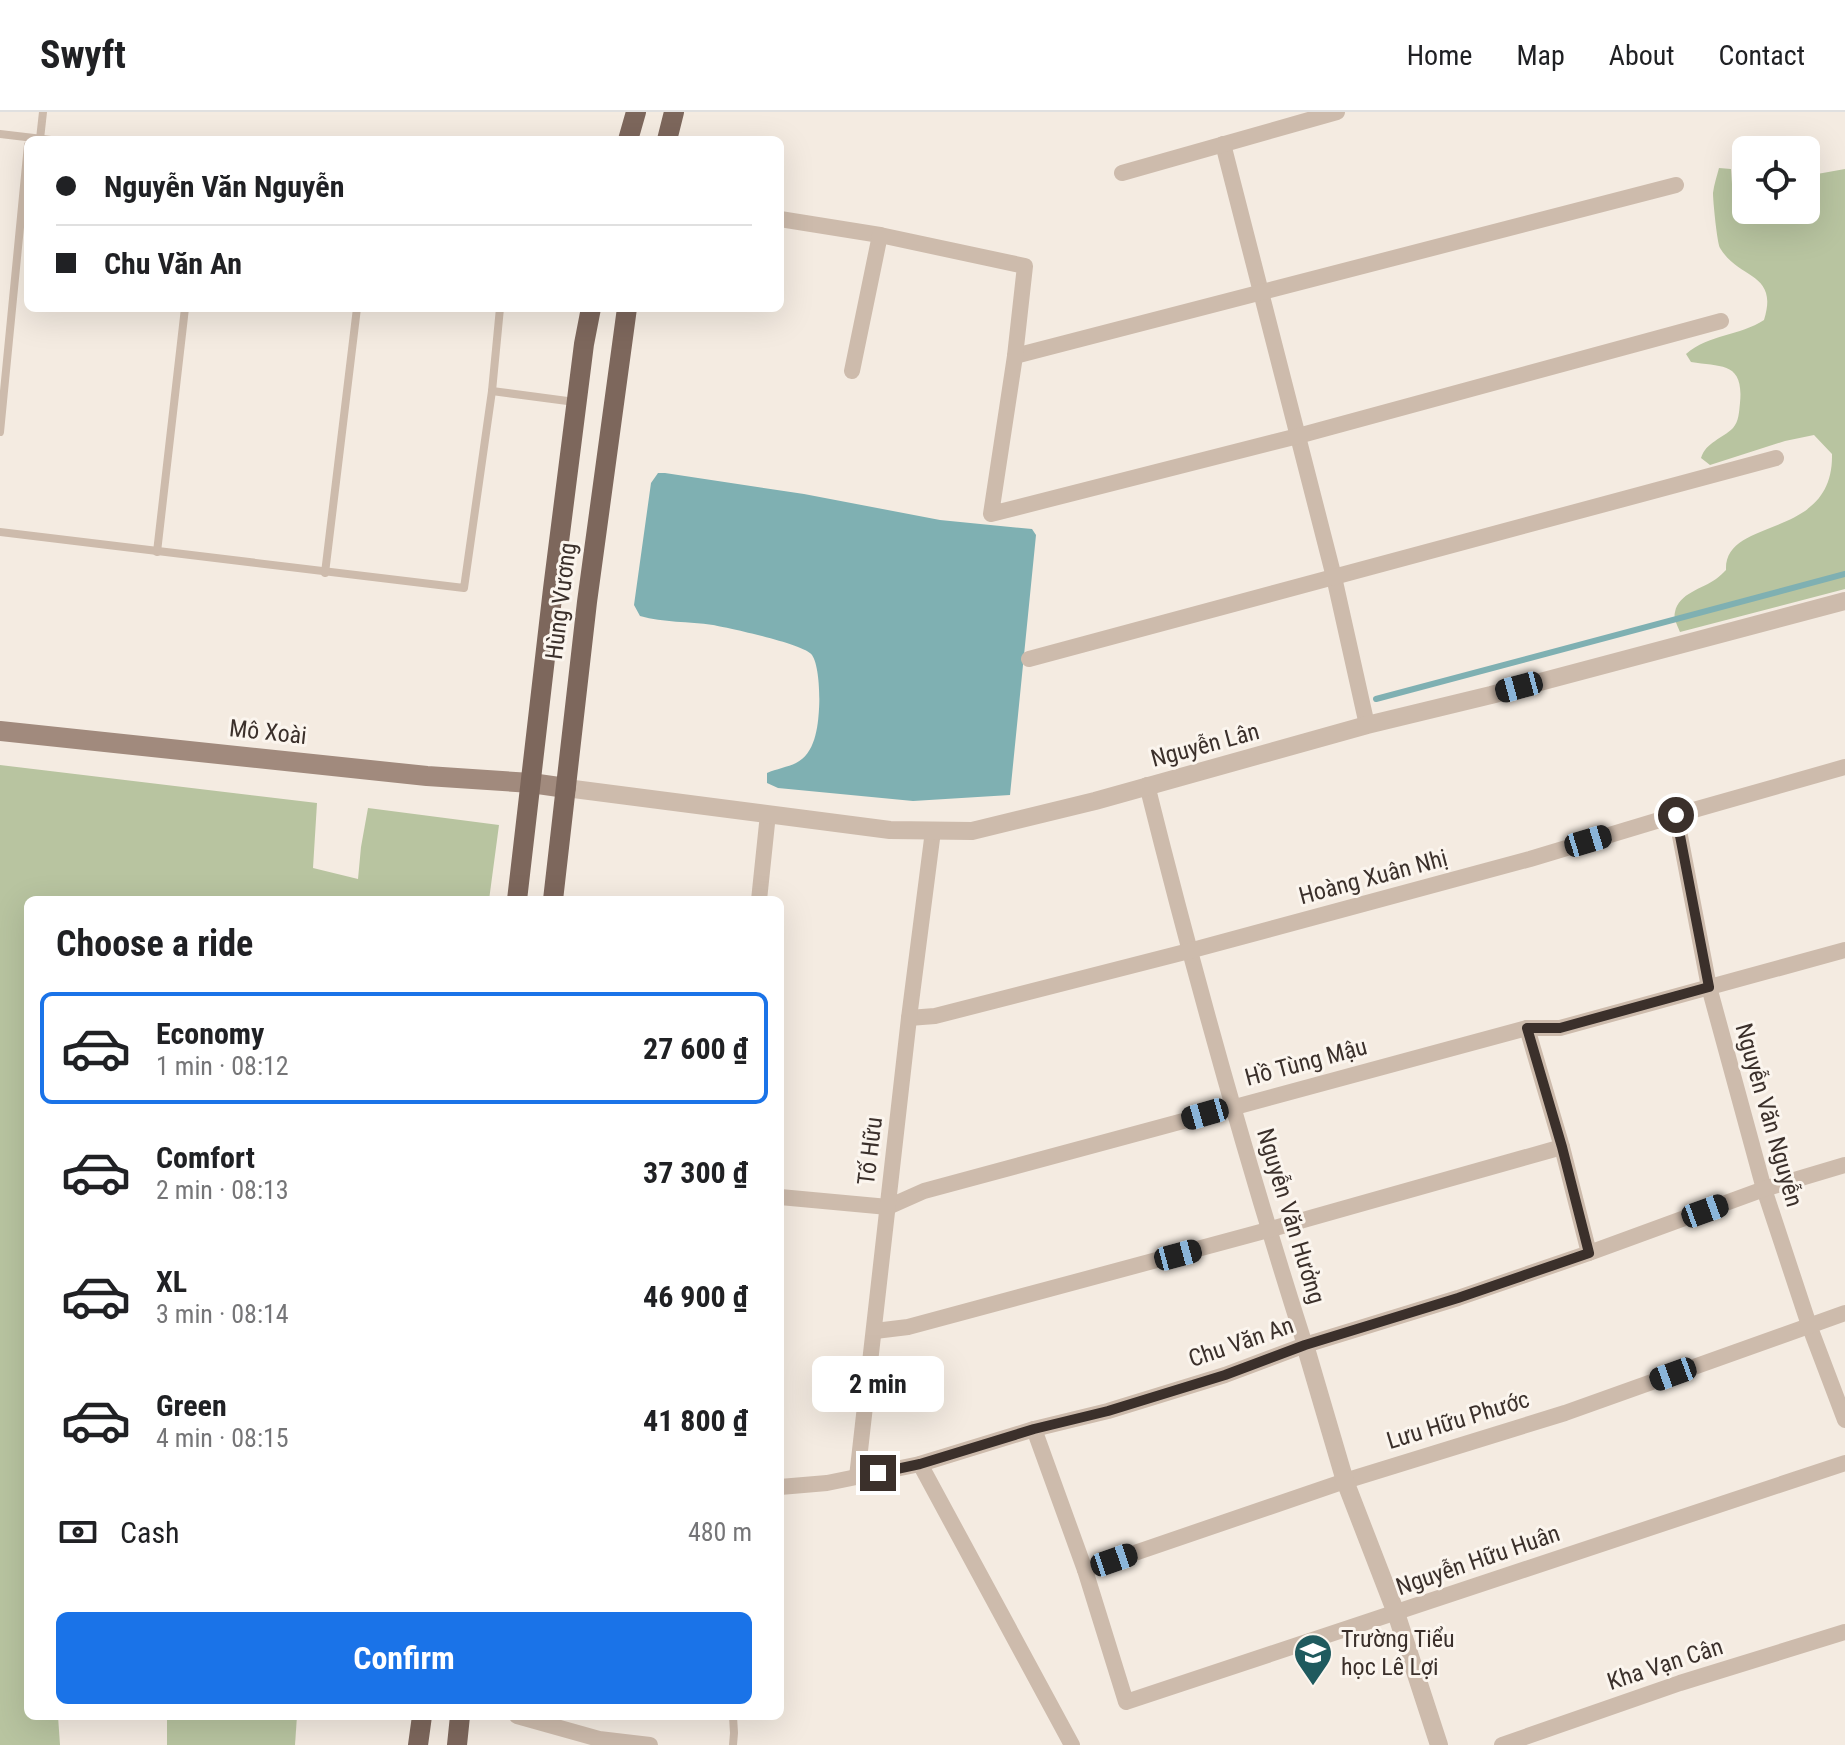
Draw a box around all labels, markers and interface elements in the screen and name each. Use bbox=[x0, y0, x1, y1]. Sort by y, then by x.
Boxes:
text: Swyft bbox=[40, 33, 126, 77]
text: Home bbox=[1407, 39, 1472, 72]
text: Map bbox=[1516, 39, 1565, 72]
text: About bbox=[1609, 39, 1675, 72]
text: Contact bbox=[1719, 39, 1805, 72]
map controls bbox=[1732, 136, 1820, 224]
button: locate bbox=[1732, 136, 1820, 224]
text: Nguyễn Văn Nguyễn bbox=[104, 169, 344, 204]
text: Chu Văn An bbox=[104, 246, 242, 281]
street label: Hùng Vương bbox=[540, 541, 582, 661]
car bbox=[1493, 669, 1545, 705]
street label: Mô Xoài bbox=[228, 714, 308, 750]
street label: Nguyễn Lân bbox=[1148, 717, 1262, 773]
route start bbox=[1658, 797, 1694, 833]
car bbox=[1562, 823, 1614, 859]
street label: Hoàng Xuân Nhị bbox=[1296, 844, 1450, 910]
text: Choose a ride bbox=[56, 923, 253, 965]
icon: car bbox=[60, 1012, 132, 1084]
text: Economy bbox=[156, 1016, 264, 1051]
street label: Nguyễn Văn Nguyễn bbox=[1729, 1020, 1809, 1210]
text: 27 600 ₫ bbox=[643, 1031, 748, 1066]
street label: Hồ Tùng Mậu bbox=[1242, 1032, 1370, 1092]
text: 1 min · 08:12 bbox=[156, 1051, 289, 1081]
car bbox=[1179, 1096, 1231, 1132]
street label: Tố Hữu bbox=[852, 1115, 888, 1187]
street label: Nguyễn Văn Hưởng bbox=[1251, 1125, 1331, 1307]
icon: car bbox=[60, 1136, 132, 1208]
text: Comfort bbox=[156, 1140, 255, 1175]
text: 37 300 ₫ bbox=[643, 1155, 748, 1190]
text: 2 min · 08:13 bbox=[156, 1175, 289, 1205]
car bbox=[1678, 1192, 1732, 1230]
car bbox=[1152, 1237, 1204, 1273]
icon: car bbox=[60, 1260, 132, 1332]
text: XL bbox=[156, 1264, 187, 1299]
text: 46 900 ₫ bbox=[643, 1279, 748, 1314]
text: 3 min · 08:14 bbox=[156, 1299, 289, 1329]
street label: Chu Văn An bbox=[1185, 1311, 1297, 1373]
car bbox=[1646, 1355, 1700, 1393]
callout: 2 min bbox=[812, 1357, 944, 1413]
text: 2 min bbox=[849, 1369, 907, 1399]
icon: car bbox=[60, 1384, 132, 1456]
street label: Lưu Hữu Phước bbox=[1383, 1385, 1533, 1455]
text: Green bbox=[156, 1388, 227, 1423]
text: 41 800 ₫ bbox=[643, 1403, 748, 1438]
text: 4 min · 08:15 bbox=[156, 1423, 289, 1453]
route end bbox=[860, 1455, 896, 1491]
icon: cash bbox=[56, 1510, 100, 1554]
text: Cash bbox=[120, 1515, 180, 1550]
text: 480 m bbox=[688, 1517, 752, 1547]
street label: Nguyễn Hữu Huân bbox=[1392, 1519, 1564, 1601]
car bbox=[1087, 1541, 1141, 1579]
button: Confirm bbox=[56, 1612, 752, 1704]
place label: Trường Tiểu học Lê Lợi bbox=[1341, 1625, 1455, 1681]
school or university icon: Trường Tiểu học Lê Lợi bbox=[1292, 1632, 1334, 1687]
street label: Kha Vạn Cân bbox=[1604, 1632, 1726, 1696]

